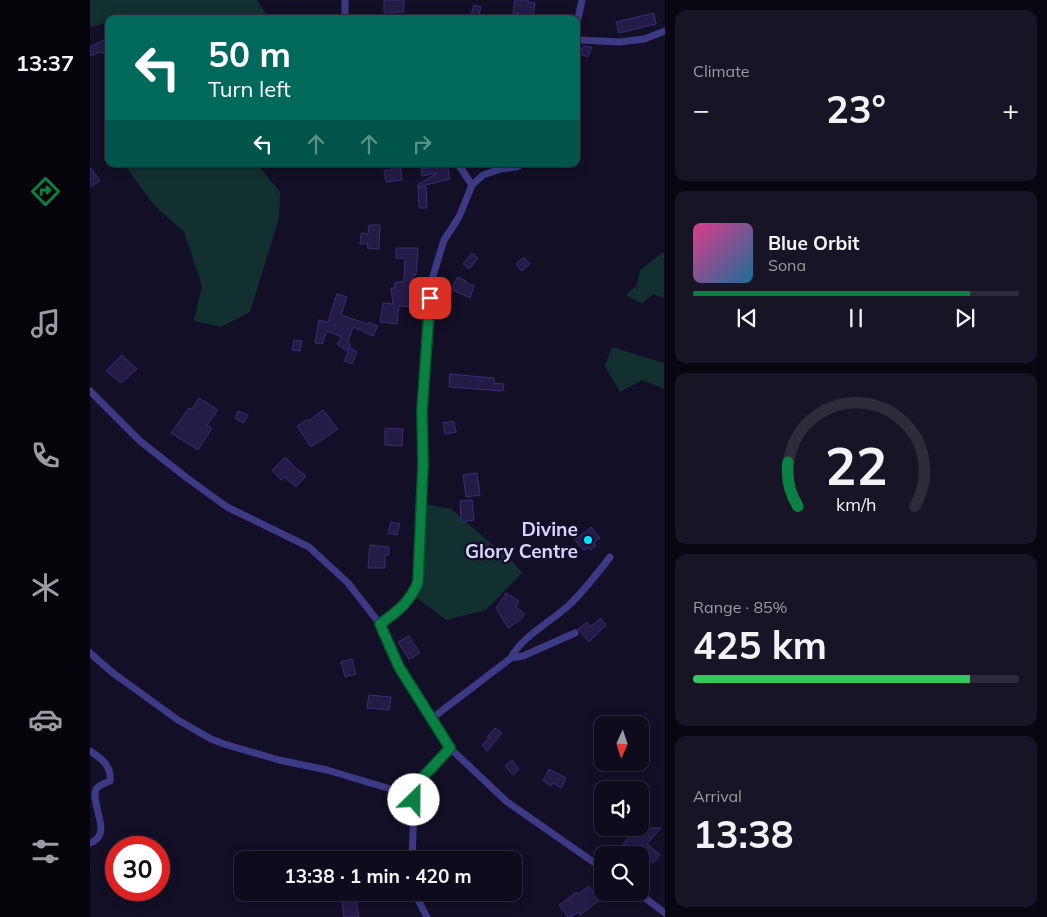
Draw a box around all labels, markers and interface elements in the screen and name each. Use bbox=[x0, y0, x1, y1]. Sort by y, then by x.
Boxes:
text: 50 m bbox=[208, 32, 291, 76]
icon: left bbox=[125, 35, 190, 100]
text: 13:37 bbox=[16, 49, 74, 77]
text: Climate bbox=[693, 61, 749, 81]
text: Turn left bbox=[208, 75, 291, 103]
text: 23° bbox=[826, 85, 886, 133]
text: − bbox=[693, 92, 710, 127]
text: + bbox=[1002, 92, 1019, 127]
icon: left bbox=[249, 130, 277, 158]
icon: ahead bbox=[302, 130, 330, 158]
icon: ahead bbox=[355, 130, 383, 158]
icon: right bbox=[408, 130, 436, 158]
icon: directions bbox=[28, 174, 63, 209]
text: Blue Orbit bbox=[768, 231, 859, 255]
text: Sona bbox=[768, 255, 806, 275]
pin bbox=[409, 277, 451, 319]
icon: arrive bbox=[416, 284, 444, 312]
icon: previous bbox=[733, 304, 761, 332]
icon: pause bbox=[842, 304, 870, 332]
icon: next bbox=[951, 304, 979, 332]
icon: music bbox=[28, 306, 63, 341]
text: 22 bbox=[825, 433, 887, 498]
icon: phone bbox=[28, 438, 63, 473]
text: km/h bbox=[836, 493, 876, 515]
place label: Divine Glory Centre bbox=[465, 517, 578, 563]
marker: Divine Glory Centre bbox=[582, 534, 594, 546]
icon: climate bbox=[28, 570, 63, 605]
text: Range · 85% bbox=[693, 597, 788, 617]
text: 425 km bbox=[693, 621, 827, 669]
icon: car bbox=[28, 702, 63, 737]
north arrow bbox=[594, 716, 649, 771]
map controls bbox=[594, 716, 649, 901]
position arrow bbox=[387, 773, 439, 825]
button: sound bbox=[594, 781, 649, 836]
text: Arrival bbox=[693, 786, 742, 806]
text: 13:38 bbox=[693, 810, 794, 858]
icon: filters bbox=[28, 834, 63, 869]
speed limit sign: 30 bbox=[105, 836, 170, 901]
button: search bbox=[594, 846, 649, 901]
text: 13:38 · 1 min · 420 m bbox=[284, 864, 472, 888]

